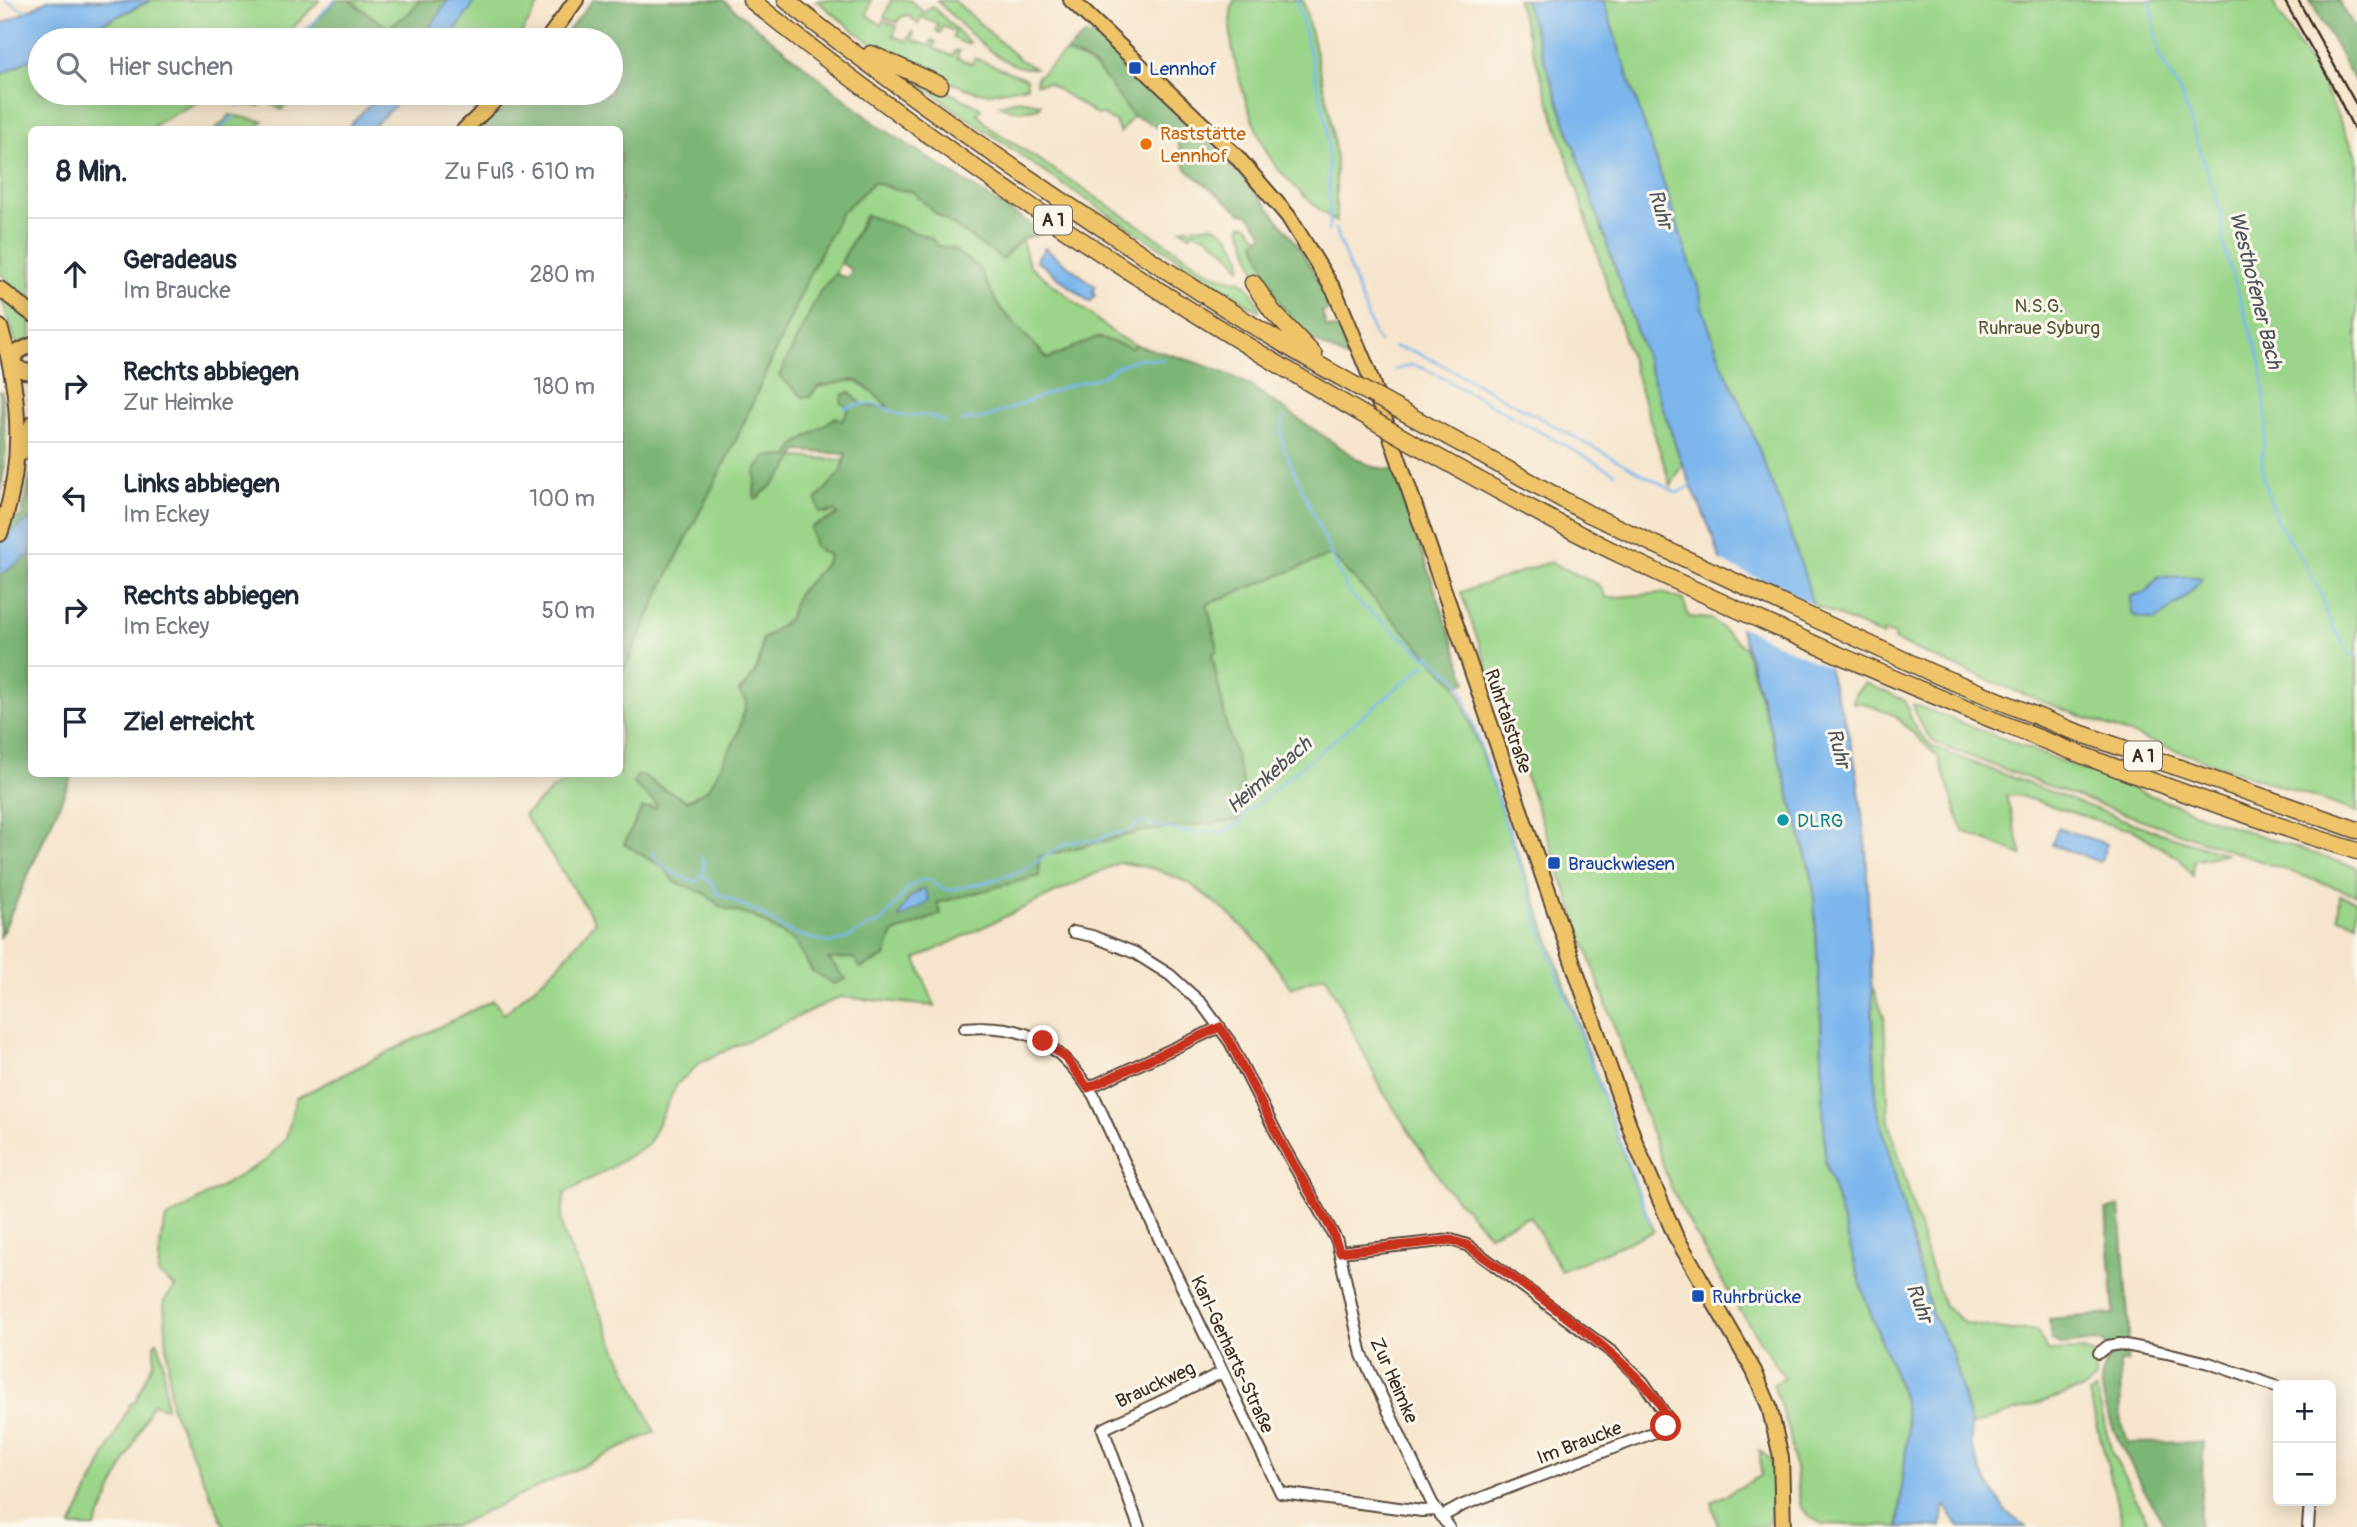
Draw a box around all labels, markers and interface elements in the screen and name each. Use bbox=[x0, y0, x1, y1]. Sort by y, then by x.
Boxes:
search box bbox=[28, 28, 623, 105]
icon: search bbox=[52, 48, 90, 86]
text: Hier suchen bbox=[108, 51, 233, 83]
place label: Lennhof bbox=[1149, 57, 1217, 81]
marker: Lennhof bbox=[1127, 60, 1143, 76]
place label: Raststätte Lennhof bbox=[1160, 122, 1246, 168]
marker: Raststätte Lennhof bbox=[1138, 136, 1154, 152]
text: 8 Min. bbox=[56, 153, 128, 190]
text: Zu Fuß · 610 m bbox=[444, 157, 595, 186]
water label: Ruhr bbox=[1642, 186, 1680, 235]
road number: A 1 bbox=[1034, 205, 1072, 234]
water label: Westhofener Bach bbox=[2223, 209, 2288, 373]
text: Geradeaus bbox=[123, 244, 237, 276]
icon: ahead bbox=[56, 255, 94, 293]
text: 280 m bbox=[529, 260, 595, 289]
text: Im Braucke bbox=[123, 276, 231, 305]
park label: N.S.G. Ruhraue Syburg bbox=[1978, 294, 2100, 340]
text: Rechts abbiegen bbox=[123, 356, 299, 388]
icon: right bbox=[56, 367, 94, 405]
text: 180 m bbox=[533, 372, 595, 401]
text: Zur Heimke bbox=[123, 388, 233, 417]
text: Links abbiegen bbox=[123, 468, 280, 500]
icon: left bbox=[56, 479, 94, 517]
text: 100 m bbox=[529, 484, 595, 513]
text: Im Eckey bbox=[123, 500, 209, 529]
text: Rechts abbiegen bbox=[123, 580, 299, 612]
icon: right bbox=[56, 591, 94, 629]
text: 50 m bbox=[541, 596, 595, 625]
text: Im Eckey bbox=[123, 612, 209, 641]
street label: Ruhrtalstraße bbox=[1479, 666, 1537, 777]
icon: arrive bbox=[56, 703, 94, 741]
text: Ziel erreicht bbox=[123, 706, 254, 738]
water label: Ruhr bbox=[1820, 725, 1857, 773]
water label: Heimkebach bbox=[1221, 730, 1318, 820]
road number: A 1 bbox=[2124, 742, 2162, 770]
place label: DLRG bbox=[1797, 809, 1843, 833]
marker: DLRG bbox=[1775, 812, 1791, 828]
place label: Brauckwiesen bbox=[1568, 852, 1675, 876]
marker: Brauckwiesen bbox=[1546, 855, 1562, 871]
route end bbox=[1027, 1025, 1058, 1056]
street label: Karl-Gerharts-Straße bbox=[1185, 1272, 1279, 1438]
water label: Ruhr bbox=[1900, 1280, 1940, 1329]
place label: Ruhrbrücke bbox=[1712, 1285, 1802, 1309]
marker: Ruhrbrücke bbox=[1690, 1288, 1706, 1304]
street label: Zur Heimke bbox=[1365, 1334, 1424, 1427]
street label: Brauckweg bbox=[1112, 1356, 1199, 1414]
map controls bbox=[2273, 1380, 2336, 1506]
button: + bbox=[2273, 1380, 2336, 1443]
route start bbox=[1650, 1410, 1681, 1441]
street label: Im Braucke bbox=[1534, 1416, 1626, 1470]
button: − bbox=[2273, 1443, 2336, 1506]

